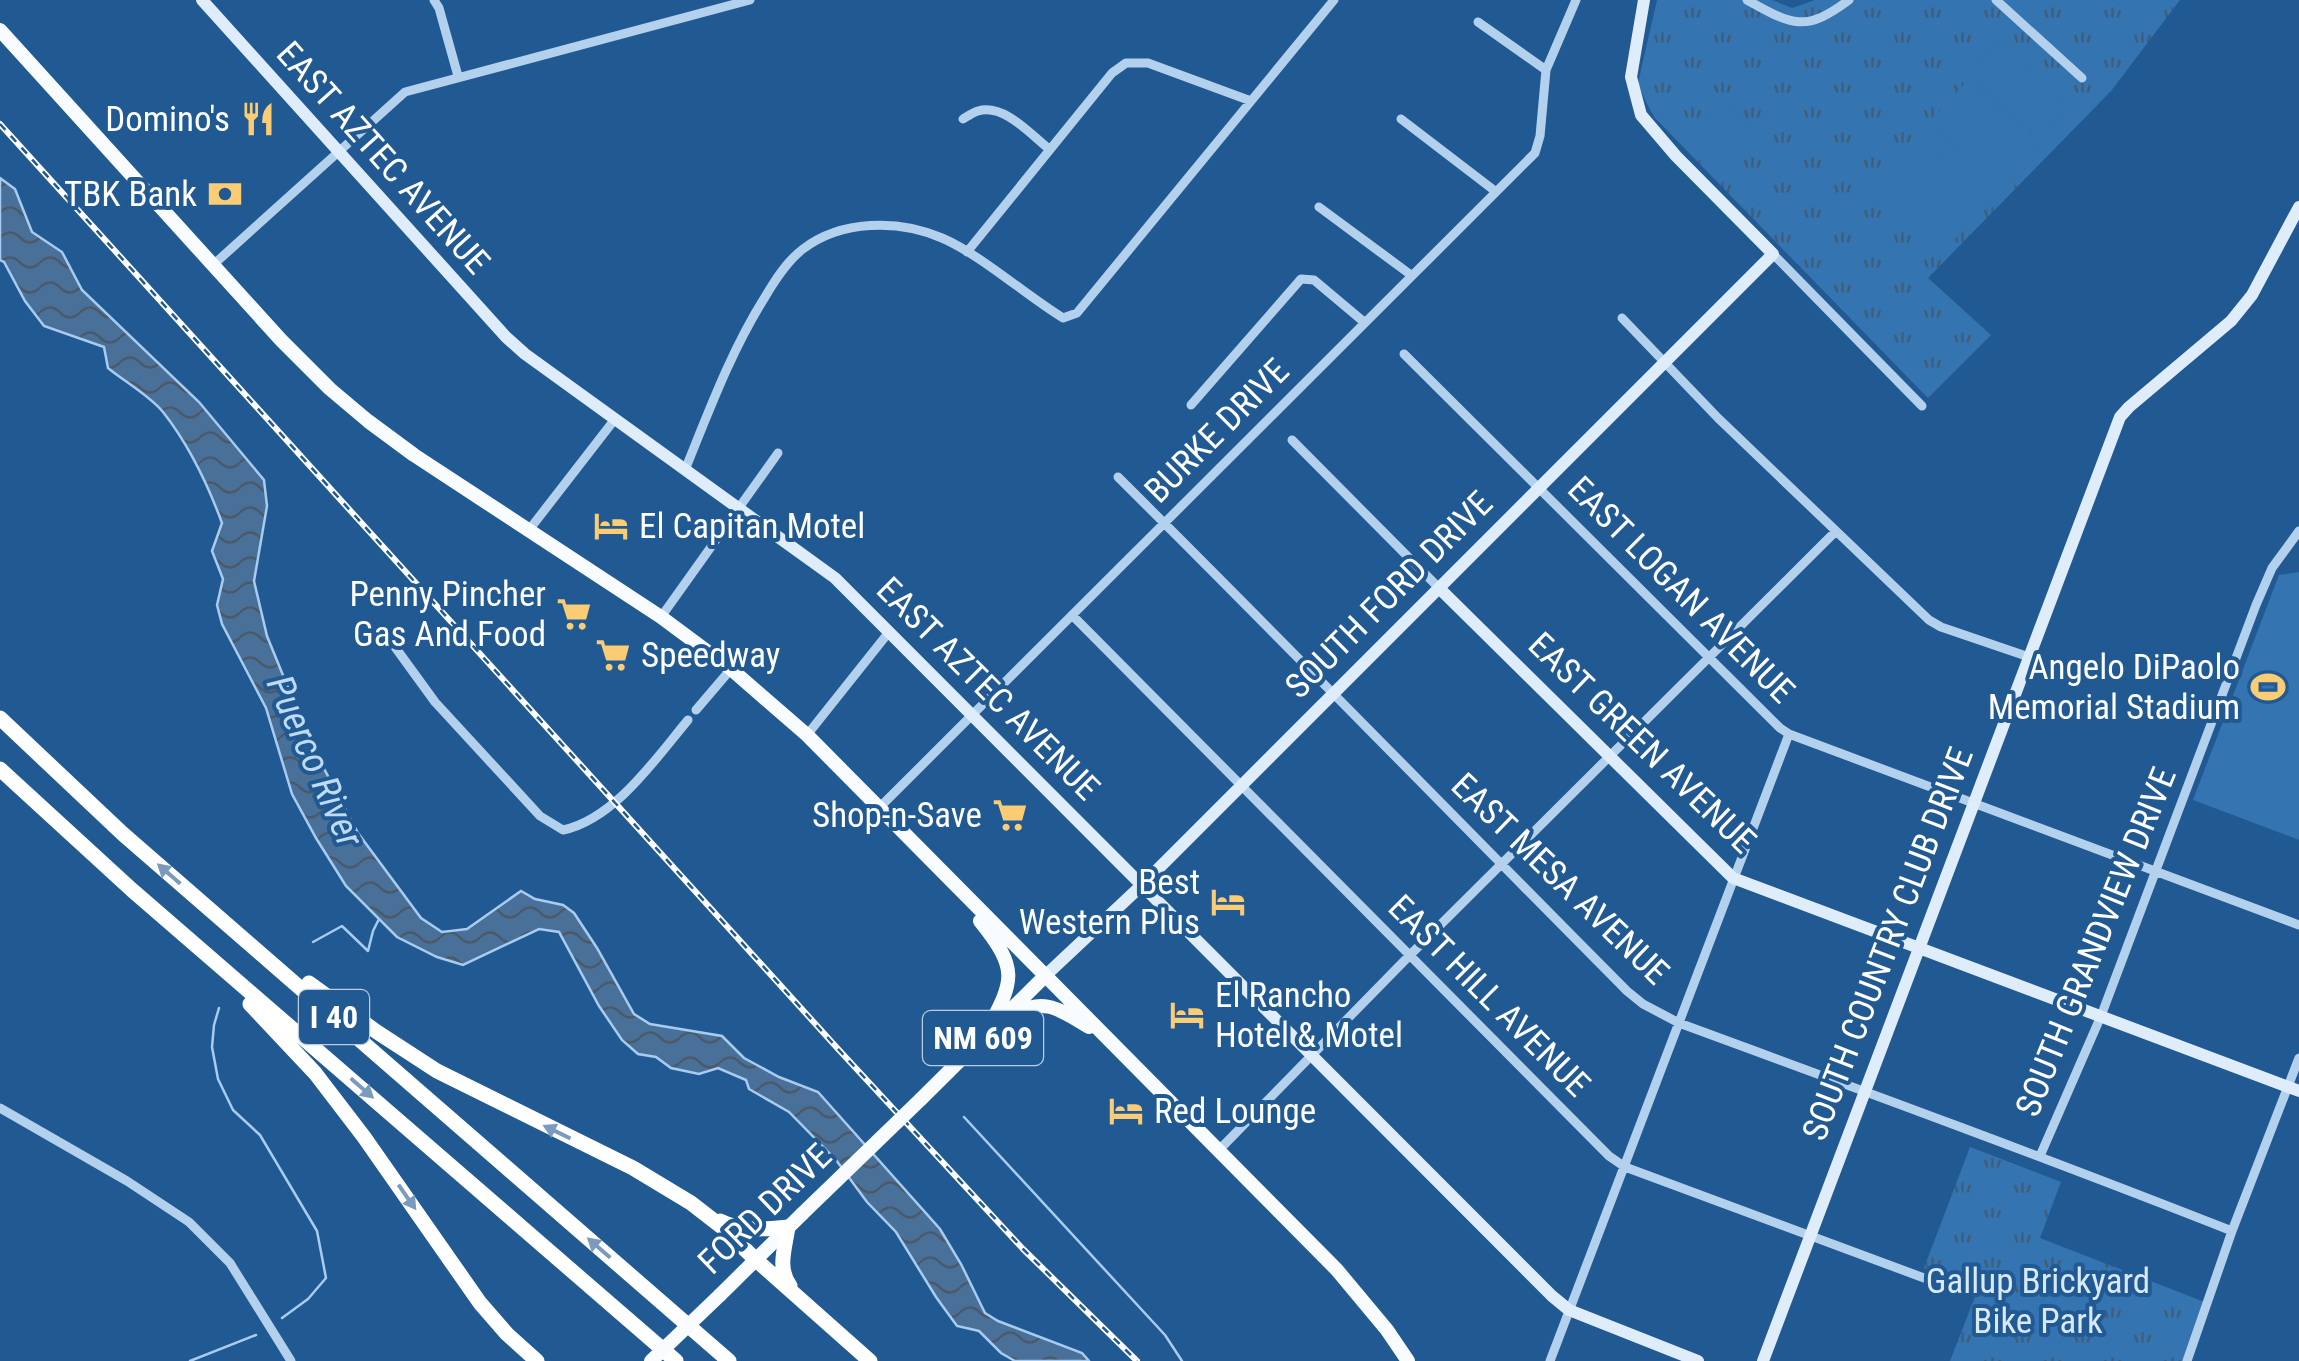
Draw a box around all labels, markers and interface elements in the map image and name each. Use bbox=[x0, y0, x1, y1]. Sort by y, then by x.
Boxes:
street label: EAST AZTEC AVENUE bbox=[268, 34, 498, 282]
place label: Domino's bbox=[105, 99, 230, 140]
restaurant icon: Domino's bbox=[239, 100, 277, 138]
place label: TBK Bank bbox=[64, 174, 197, 215]
bank icon: TBK Bank bbox=[206, 175, 244, 213]
street label: BURKE DRIVE bbox=[1137, 351, 1297, 511]
street label: EAST LOGAN AVENUE bbox=[1559, 468, 1803, 712]
street label: SOUTH FORD DRIVE bbox=[1277, 483, 1501, 707]
place label: El Capitan Motel bbox=[639, 506, 865, 547]
hotel icon: El Capitan Motel bbox=[592, 507, 630, 545]
street label: EAST AZTEC AVENUE bbox=[868, 569, 1108, 809]
place label: Penny Pincher Gas And Food bbox=[349, 574, 546, 655]
supermarket icon: Penny Pincher Gas And Food bbox=[555, 595, 593, 633]
street label: EAST GREEN AVENUE bbox=[1520, 624, 1764, 862]
place label: Speedway bbox=[641, 635, 780, 676]
supermarket icon: Speedway bbox=[594, 636, 632, 674]
place label: Angelo DiPaolo Memorial Stadium bbox=[1988, 647, 2240, 728]
sports icon: Angelo DiPaolo Memorial Stadium bbox=[2249, 668, 2287, 706]
water label: Puerco River bbox=[258, 669, 373, 854]
street label: SOUTH COUNTRY CLUB DRIVE bbox=[1794, 742, 1982, 1146]
street label: SOUTH GRANDVIEW DRIVE bbox=[2007, 762, 2185, 1122]
street label: EAST MESA AVENUE bbox=[1443, 765, 1677, 993]
place label: Shop-n-Save bbox=[812, 795, 982, 836]
supermarket icon: Shop-n-Save bbox=[991, 796, 1029, 834]
place label: Best Western Plus bbox=[1019, 862, 1200, 943]
one-way arrow bbox=[157, 863, 182, 885]
hotel icon: Best Western Plus bbox=[1209, 883, 1247, 921]
street label: EAST HILL AVENUE bbox=[1380, 887, 1598, 1105]
place label: El Rancho Hotel & Motel bbox=[1215, 975, 1403, 1056]
road number: I 40 bbox=[299, 990, 369, 1044]
hotel icon: El Rancho Hotel & Motel bbox=[1168, 996, 1206, 1034]
road number: NM 609 bbox=[923, 1011, 1043, 1065]
one-way arrow bbox=[349, 1077, 374, 1098]
place label: Red Lounge bbox=[1154, 1091, 1316, 1132]
hotel icon: Red Lounge bbox=[1107, 1092, 1145, 1130]
one-way arrow bbox=[542, 1123, 571, 1140]
street label: FORD DRIVE bbox=[690, 1136, 840, 1282]
one-way arrow bbox=[397, 1183, 416, 1210]
one-way arrow bbox=[587, 1237, 612, 1259]
park label: Gallup Brickyard Bike Park bbox=[1926, 1261, 2150, 1342]

